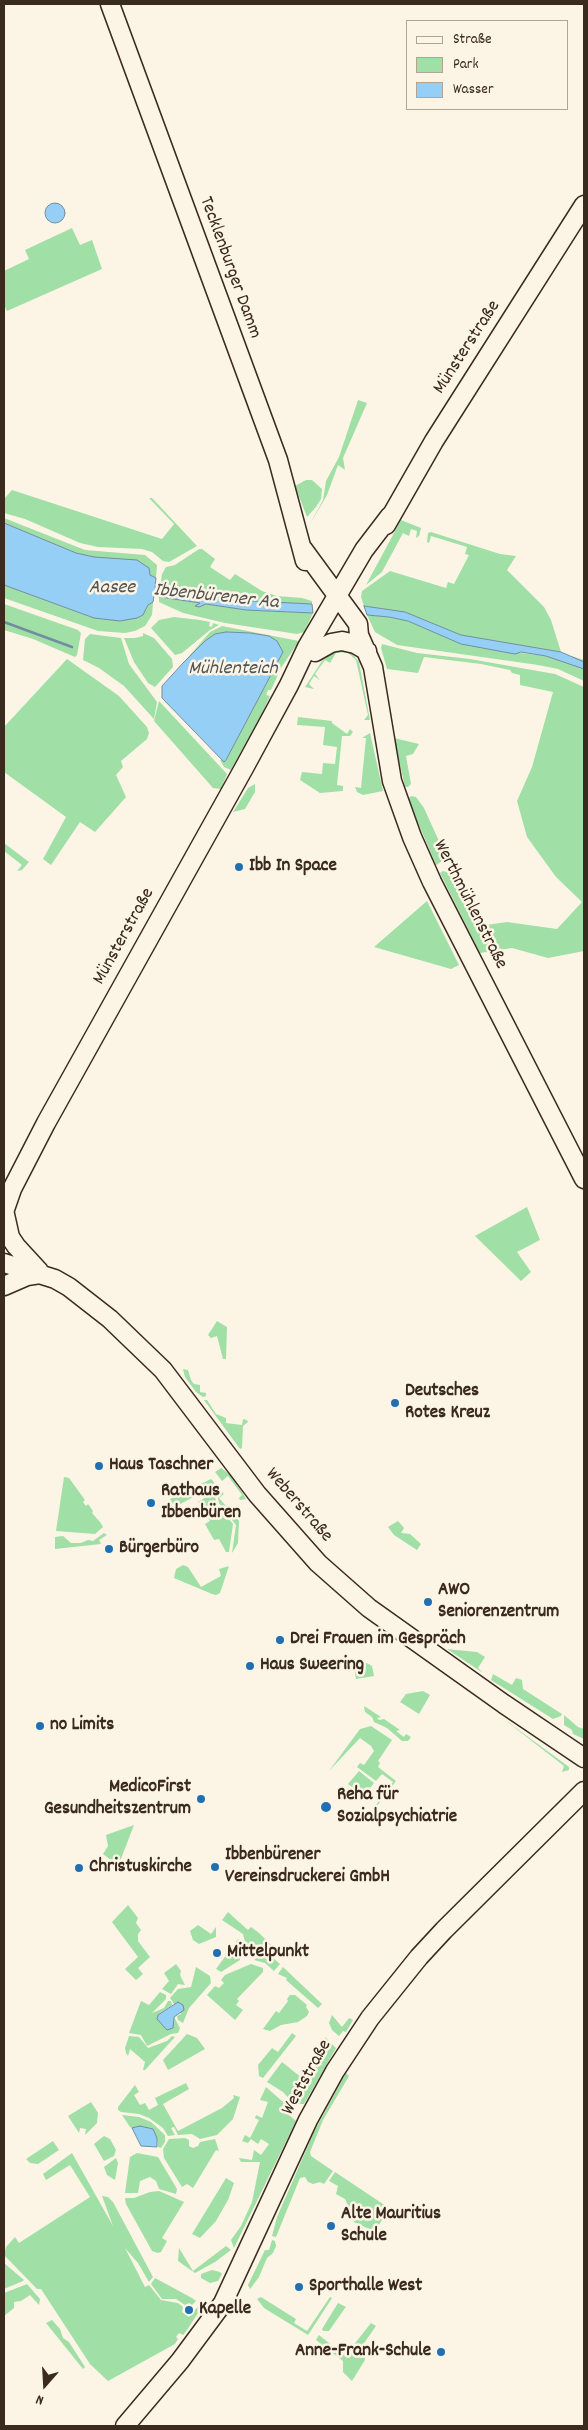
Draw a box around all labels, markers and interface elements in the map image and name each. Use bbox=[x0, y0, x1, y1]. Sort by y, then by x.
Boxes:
legend bbox=[406, 20, 568, 110]
text: Straße bbox=[453, 29, 491, 51]
text: Park bbox=[453, 54, 479, 76]
text: Wasser bbox=[453, 79, 493, 101]
street label: Tecklenburger Damm bbox=[193, 194, 265, 342]
street label: Münsterstraße bbox=[429, 297, 507, 399]
water label: Aasee bbox=[89, 577, 135, 601]
water label: Ibbenbürener Aa bbox=[152, 580, 280, 616]
water label: Mühlenteich bbox=[188, 658, 278, 682]
street label: Werthmühlenstraße bbox=[427, 837, 511, 973]
place label: Ibb In Space bbox=[249, 856, 337, 878]
marker: Ibb In Space bbox=[233, 861, 245, 873]
street label: Münsterstraße bbox=[89, 885, 161, 989]
place label: Deutsches Rotes Kreuz bbox=[405, 1381, 490, 1425]
marker: Deutsches Rotes Kreuz bbox=[389, 1397, 401, 1409]
place label: Haus Taschner bbox=[109, 1455, 213, 1477]
marker: Haus Taschner bbox=[93, 1460, 105, 1472]
street label: Weberstraße bbox=[259, 1464, 337, 1548]
place label: Rathaus Ibbenbüren bbox=[161, 1481, 241, 1525]
marker: Rathaus Ibbenbüren bbox=[145, 1497, 157, 1509]
place label: Bürgerbüro bbox=[119, 1538, 199, 1560]
marker: Bürgerbüro bbox=[103, 1543, 115, 1555]
place label: AWO Seniorenzentrum bbox=[438, 1580, 559, 1624]
marker: AWO Seniorenzentrum bbox=[422, 1596, 434, 1608]
place label: Drei Frauen im Gespräch bbox=[290, 1629, 466, 1651]
marker: Drei Frauen im Gespräch bbox=[274, 1634, 286, 1646]
place label: Haus Sweering bbox=[260, 1655, 364, 1677]
marker: Haus Sweering bbox=[244, 1660, 256, 1672]
place label: no Limits bbox=[50, 1715, 114, 1737]
marker: no Limits bbox=[34, 1720, 46, 1732]
place label: MedicoFirst Gesundheitszentrum bbox=[44, 1777, 191, 1821]
place label: Reha für Sozialpsychiatrie bbox=[337, 1785, 457, 1829]
marker: MedicoFirst Gesundheitszentrum bbox=[195, 1793, 207, 1805]
marker: Reha für Sozialpsychiatrie bbox=[319, 1800, 333, 1814]
place label: Ibbenbürener Vereinsdruckerei GmbH bbox=[225, 1845, 390, 1889]
place label: Christuskirche bbox=[89, 1857, 192, 1879]
marker: Ibbenbürener Vereinsdruckerei GmbH bbox=[209, 1861, 221, 1873]
marker: Christuskirche bbox=[73, 1862, 85, 1874]
place label: Mittelpunkt bbox=[227, 1942, 309, 1964]
marker: Mittelpunkt bbox=[211, 1947, 223, 1959]
street label: Weststraße bbox=[278, 2036, 338, 2120]
place label: Alte Mauritius Schule bbox=[341, 2204, 441, 2248]
marker: Alte Mauritius Schule bbox=[325, 2220, 337, 2232]
place label: Sporthalle West bbox=[309, 2276, 422, 2298]
marker: Sporthalle West bbox=[293, 2281, 305, 2293]
place label: Kapelle bbox=[199, 2299, 251, 2321]
marker: Kapelle bbox=[183, 2304, 195, 2316]
place label: Anne-Frank-Schule bbox=[295, 2341, 431, 2363]
marker: Anne-Frank-Schule bbox=[435, 2346, 447, 2358]
north arrow bbox=[20, 2360, 70, 2410]
text: N bbox=[34, 2389, 47, 2410]

